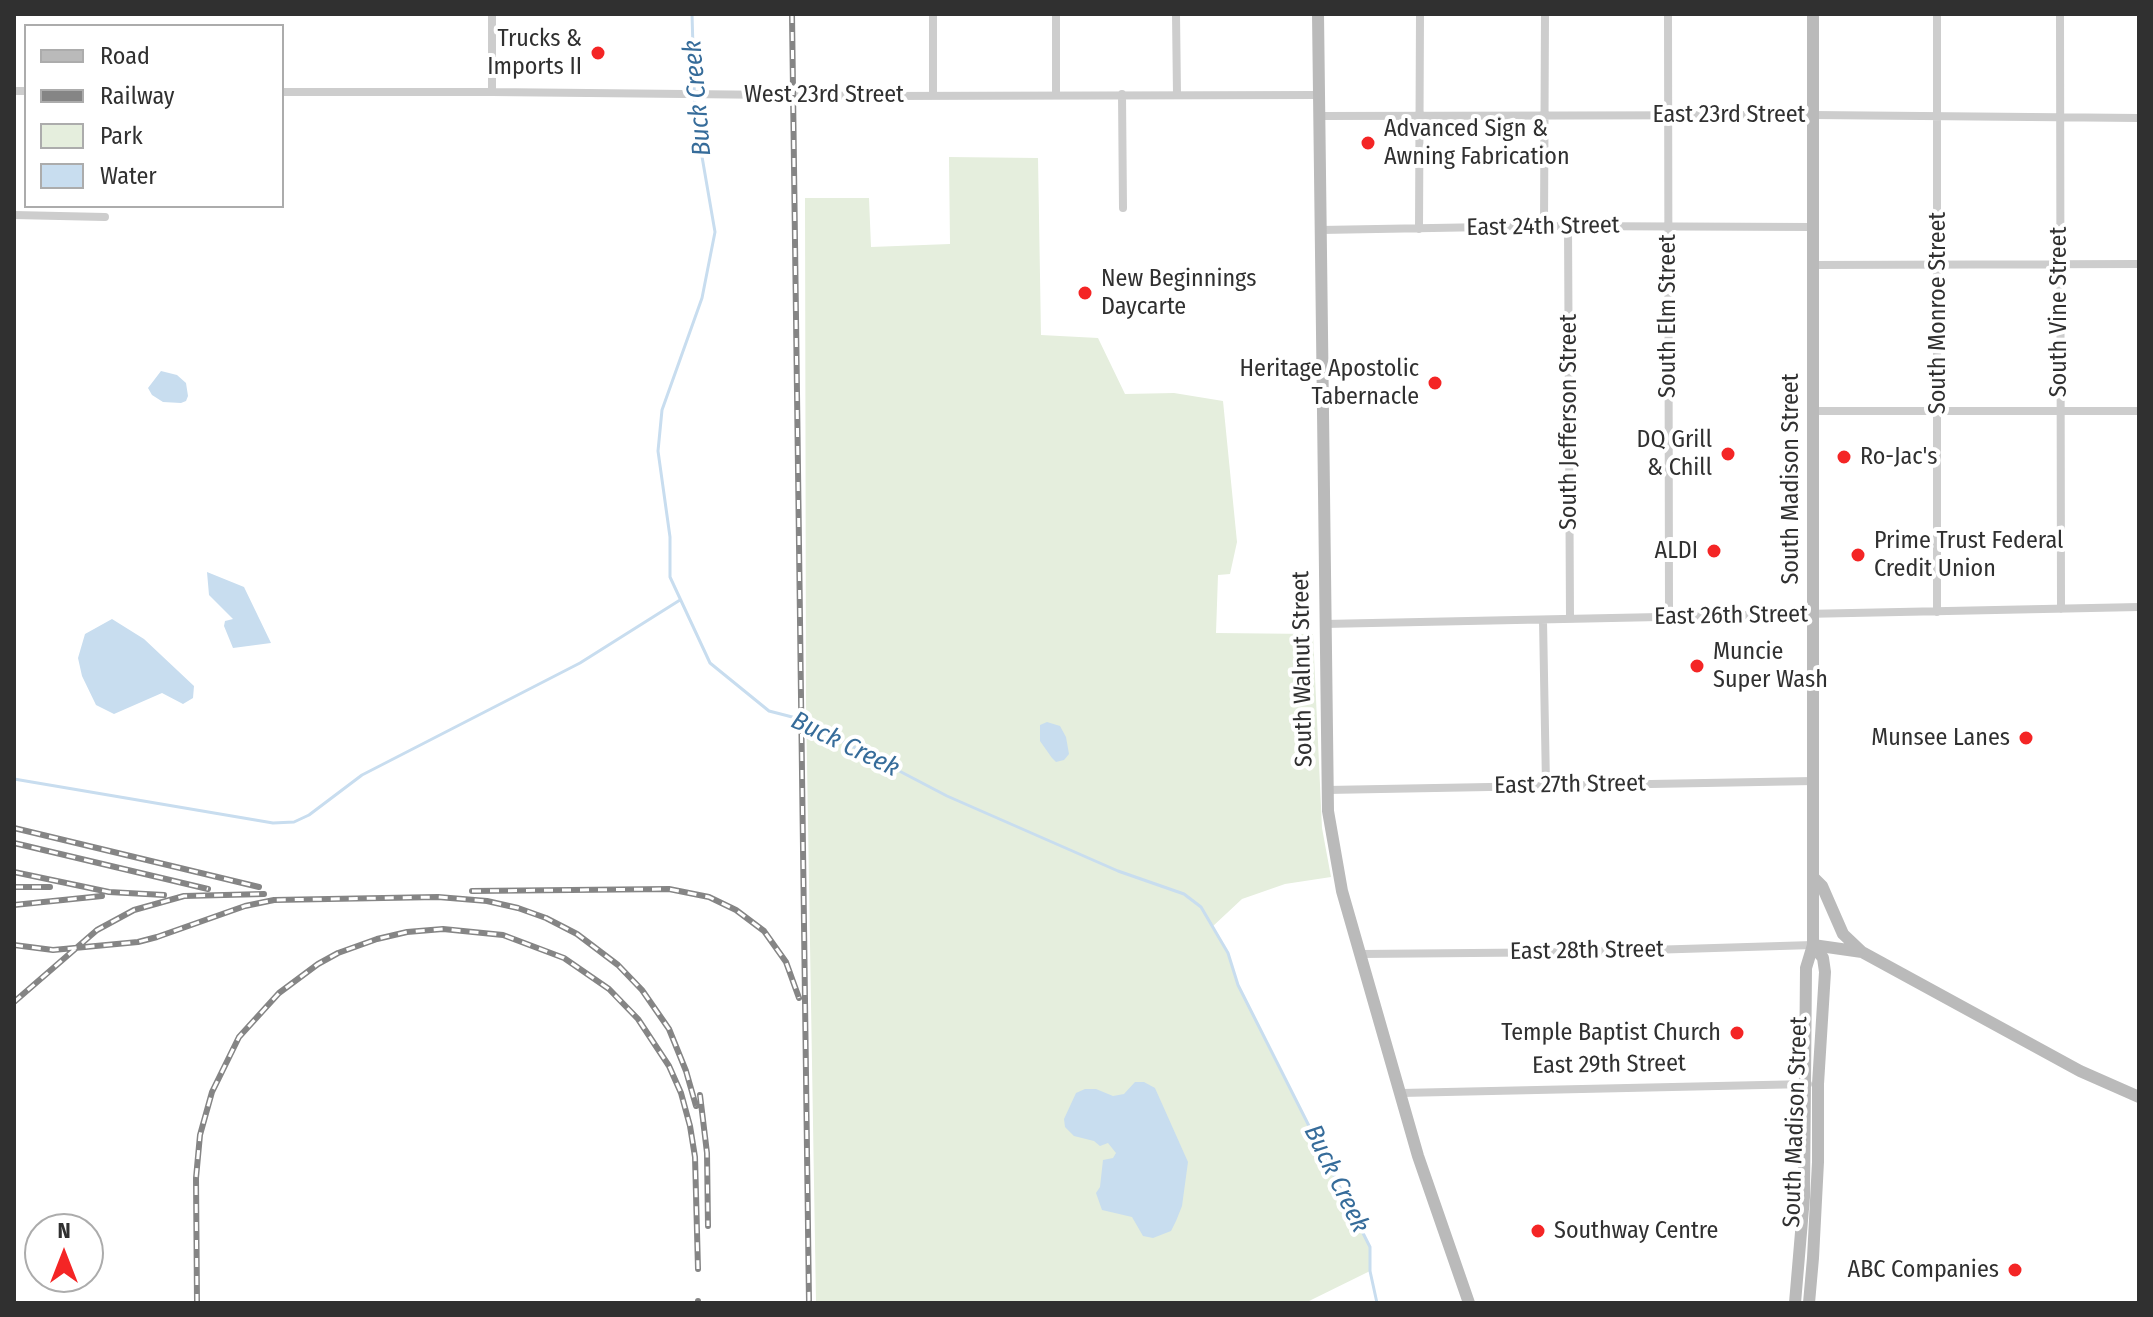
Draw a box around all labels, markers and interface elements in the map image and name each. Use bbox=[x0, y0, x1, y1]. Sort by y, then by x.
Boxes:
legend bbox=[24, 24, 284, 208]
place label: Trucks & Imports II bbox=[487, 25, 582, 81]
water label: Buck Creek bbox=[677, 39, 719, 157]
text: Road bbox=[100, 42, 150, 70]
marker: Trucks & Imports II bbox=[589, 44, 607, 62]
street label: West 23rd Street bbox=[744, 81, 904, 109]
text: Railway bbox=[100, 82, 175, 110]
street label: East 23rd Street bbox=[1653, 101, 1805, 129]
place label: Advanced Sign & Awning Fabrication bbox=[1384, 115, 1570, 171]
text: Park bbox=[100, 122, 143, 150]
marker: Advanced Sign & Awning Fabrication bbox=[1359, 134, 1377, 152]
text: Water bbox=[100, 162, 157, 190]
street label: East 24th Street bbox=[1466, 211, 1620, 243]
street label: South Monroe Street bbox=[1924, 212, 1952, 414]
street label: South Vine Street bbox=[2045, 227, 2073, 397]
street label: South Elm Street bbox=[1654, 234, 1682, 398]
place label: New Beginnings Daycarte bbox=[1101, 265, 1256, 321]
marker: New Beginnings Daycarte bbox=[1076, 284, 1094, 302]
street label: South Jefferson Street bbox=[1555, 314, 1583, 530]
place label: Heritage Apostolic Tabernacle bbox=[1240, 355, 1419, 411]
street label: South Madison Street bbox=[1777, 373, 1805, 585]
marker: Heritage Apostolic Tabernacle bbox=[1426, 374, 1444, 392]
place label: DQ Grill & Chill bbox=[1636, 426, 1712, 482]
place label: Ro-Jac's bbox=[1860, 443, 1937, 471]
marker: DQ Grill & Chill bbox=[1719, 445, 1737, 463]
marker: Ro-Jac's bbox=[1835, 448, 1853, 466]
place label: Prime Trust Federal Credit Union bbox=[1874, 527, 2063, 583]
place label: ALDI bbox=[1655, 537, 1698, 565]
marker: ALDI bbox=[1705, 542, 1723, 560]
marker: Prime Trust Federal Credit Union bbox=[1849, 546, 1867, 564]
street label: South Walnut Street bbox=[1287, 571, 1319, 767]
street label: East 26th Street bbox=[1654, 600, 1808, 632]
place label: Muncie Super Wash bbox=[1713, 638, 1828, 694]
marker: Muncie Super Wash bbox=[1688, 657, 1706, 675]
water label: Buck Creek bbox=[786, 706, 904, 784]
place label: Munsee Lanes bbox=[1871, 724, 2010, 752]
marker: Munsee Lanes bbox=[2017, 729, 2035, 747]
street label: East 27th Street bbox=[1494, 769, 1646, 801]
street label: East 28th Street bbox=[1510, 935, 1664, 967]
street label: South Madison Street bbox=[1778, 1016, 1814, 1228]
place label: Temple Baptist Church bbox=[1501, 1019, 1721, 1047]
marker: Temple Baptist Church bbox=[1728, 1024, 1746, 1042]
street label: East 29th Street bbox=[1532, 1049, 1686, 1081]
water label: Buck Creek bbox=[1297, 1120, 1375, 1238]
north arrow bbox=[24, 1213, 104, 1293]
text: N bbox=[57, 1217, 71, 1244]
place label: Southway Centre bbox=[1554, 1217, 1718, 1245]
marker: Southway Centre bbox=[1529, 1222, 1547, 1240]
place label: ABC Companies bbox=[1848, 1256, 1999, 1284]
marker: ABC Companies bbox=[2006, 1261, 2024, 1279]

